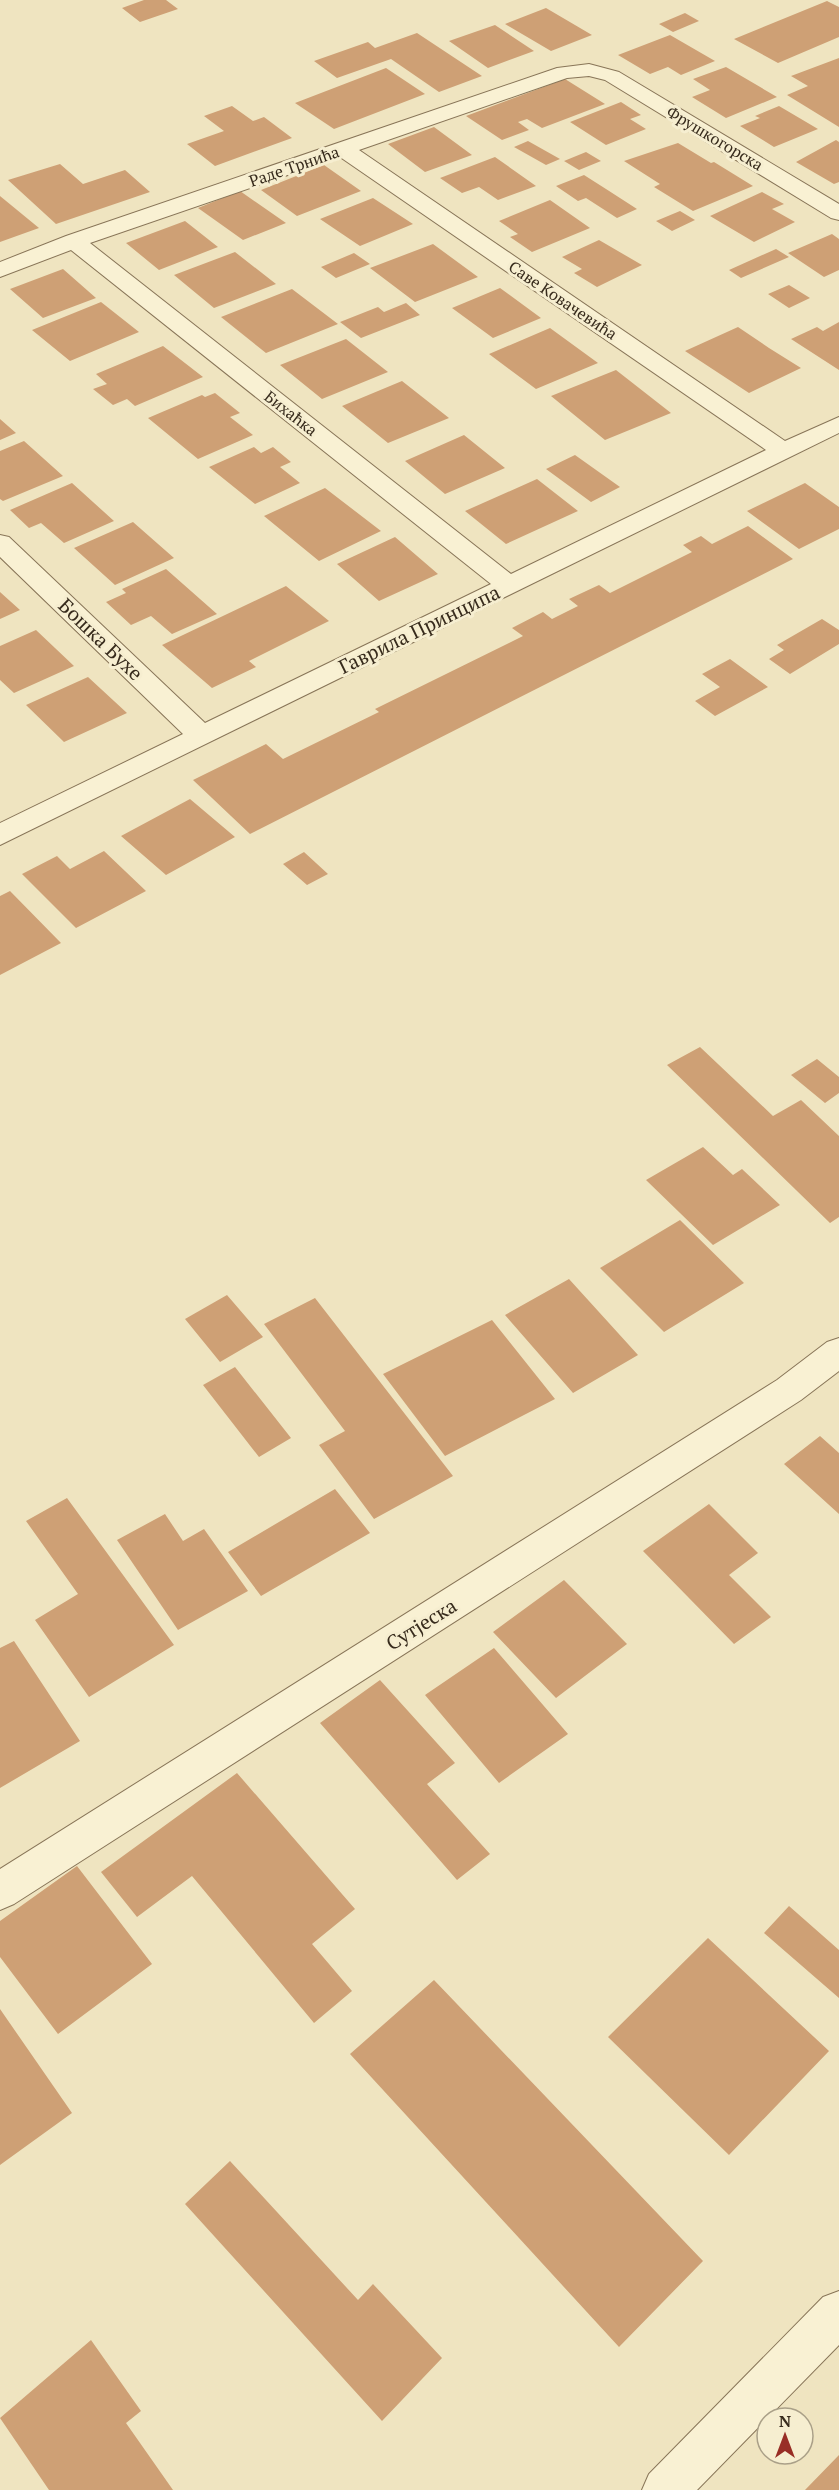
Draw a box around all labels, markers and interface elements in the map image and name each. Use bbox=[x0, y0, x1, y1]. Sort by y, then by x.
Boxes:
street label: Фрушкогорска bbox=[663, 100, 767, 176]
street label: Раде Трнића bbox=[246, 140, 342, 192]
street label: Саве Ковачевића bbox=[504, 255, 622, 345]
street label: Бихаћка bbox=[260, 385, 322, 441]
street label: Гаврила Принципа bbox=[334, 578, 504, 680]
street label: Бошка Бухе bbox=[53, 592, 149, 686]
street label: Сутјеска bbox=[381, 1592, 461, 1656]
north arrow bbox=[755, 2406, 815, 2466]
text: N bbox=[779, 2410, 791, 2432]

